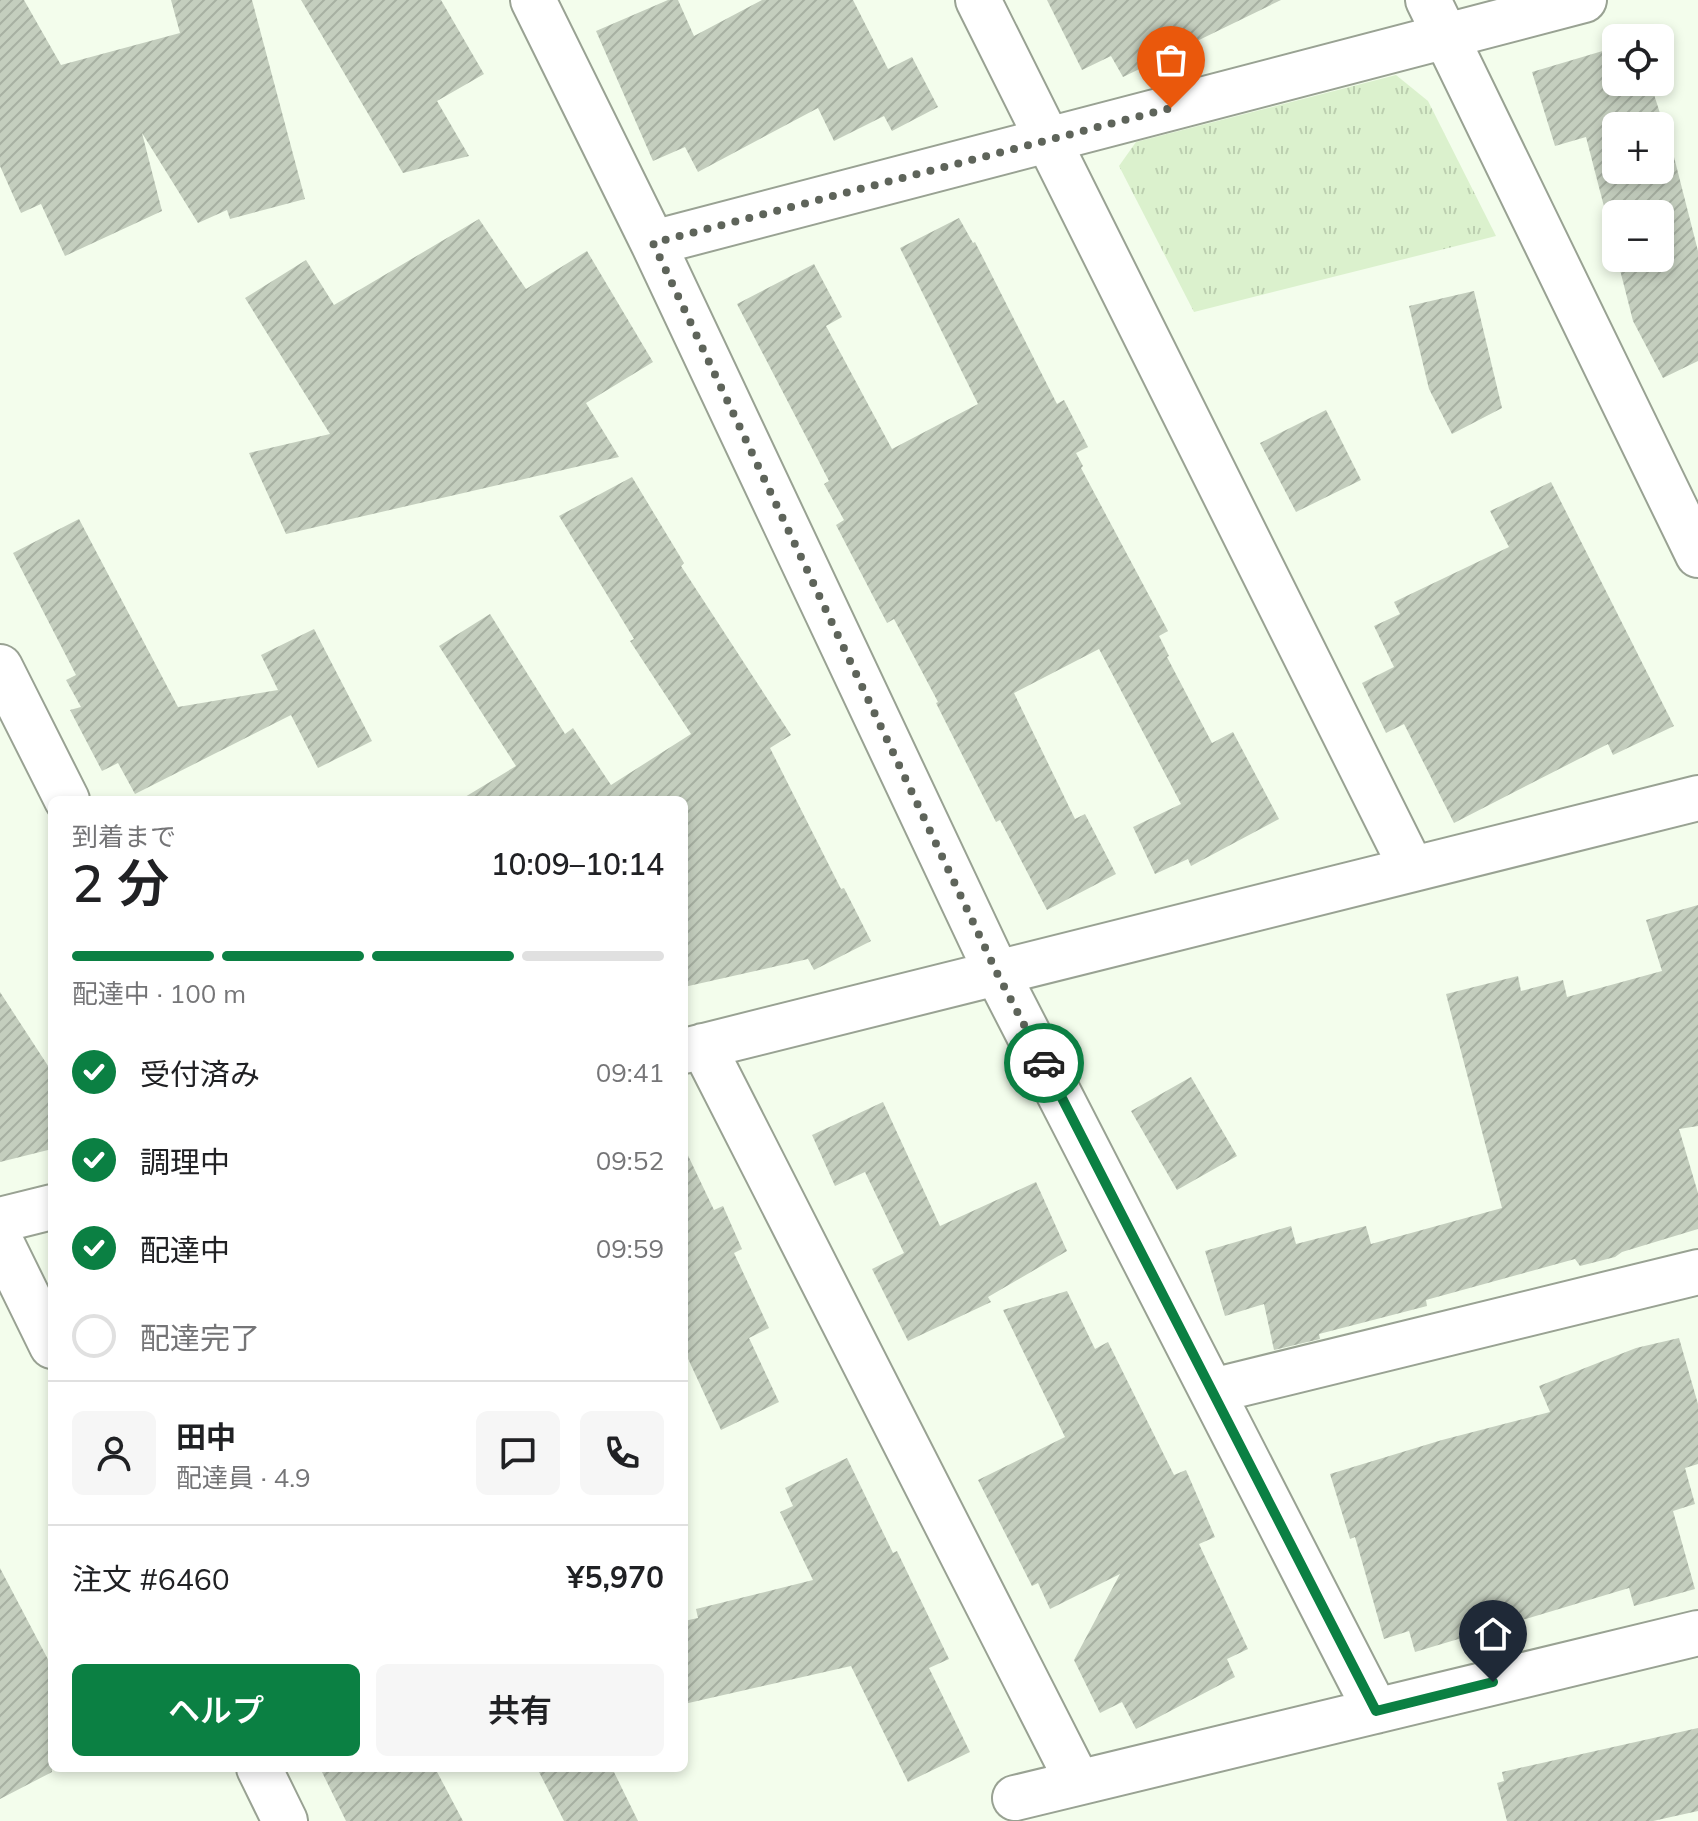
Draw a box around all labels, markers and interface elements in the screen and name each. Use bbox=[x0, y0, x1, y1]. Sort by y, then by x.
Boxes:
map controls bbox=[1602, 24, 1674, 272]
button: locate bbox=[1602, 24, 1674, 96]
pin bbox=[1137, 26, 1205, 108]
icon: bag bbox=[1149, 38, 1193, 82]
button: + bbox=[1602, 112, 1674, 184]
button: − bbox=[1602, 200, 1674, 272]
text: 到着まで bbox=[72, 820, 176, 853]
text: 10:09–10:14 bbox=[491, 845, 664, 883]
text: 2 分 bbox=[72, 850, 169, 915]
text: 配達中 · 100 m bbox=[72, 977, 246, 1010]
courier bbox=[1004, 1023, 1084, 1103]
icon: car bbox=[1022, 1041, 1066, 1085]
icon: check bbox=[72, 1050, 116, 1094]
text: 受付済み bbox=[140, 1055, 260, 1093]
text: 09:41 bbox=[596, 1056, 664, 1089]
icon: check bbox=[72, 1138, 116, 1182]
text: 調理中 bbox=[140, 1143, 230, 1181]
text: 09:52 bbox=[596, 1144, 664, 1177]
icon: check bbox=[72, 1226, 116, 1270]
text: 配達中 bbox=[140, 1231, 230, 1269]
text: 09:59 bbox=[596, 1232, 664, 1265]
text: 配達完了 bbox=[140, 1319, 260, 1357]
button: person bbox=[72, 1411, 156, 1495]
button: chat bbox=[476, 1411, 560, 1495]
button: phone bbox=[580, 1411, 664, 1495]
text: 田中 bbox=[176, 1418, 236, 1456]
text: 配達員 · 4.9 bbox=[176, 1461, 311, 1494]
text: ¥5,970 bbox=[567, 1558, 664, 1596]
text: 注文 #6460 bbox=[72, 1560, 230, 1598]
pin bbox=[1459, 1600, 1527, 1682]
icon: home bbox=[1471, 1612, 1515, 1656]
button: ヘルプ bbox=[72, 1664, 360, 1756]
button: 共有 bbox=[376, 1664, 664, 1756]

